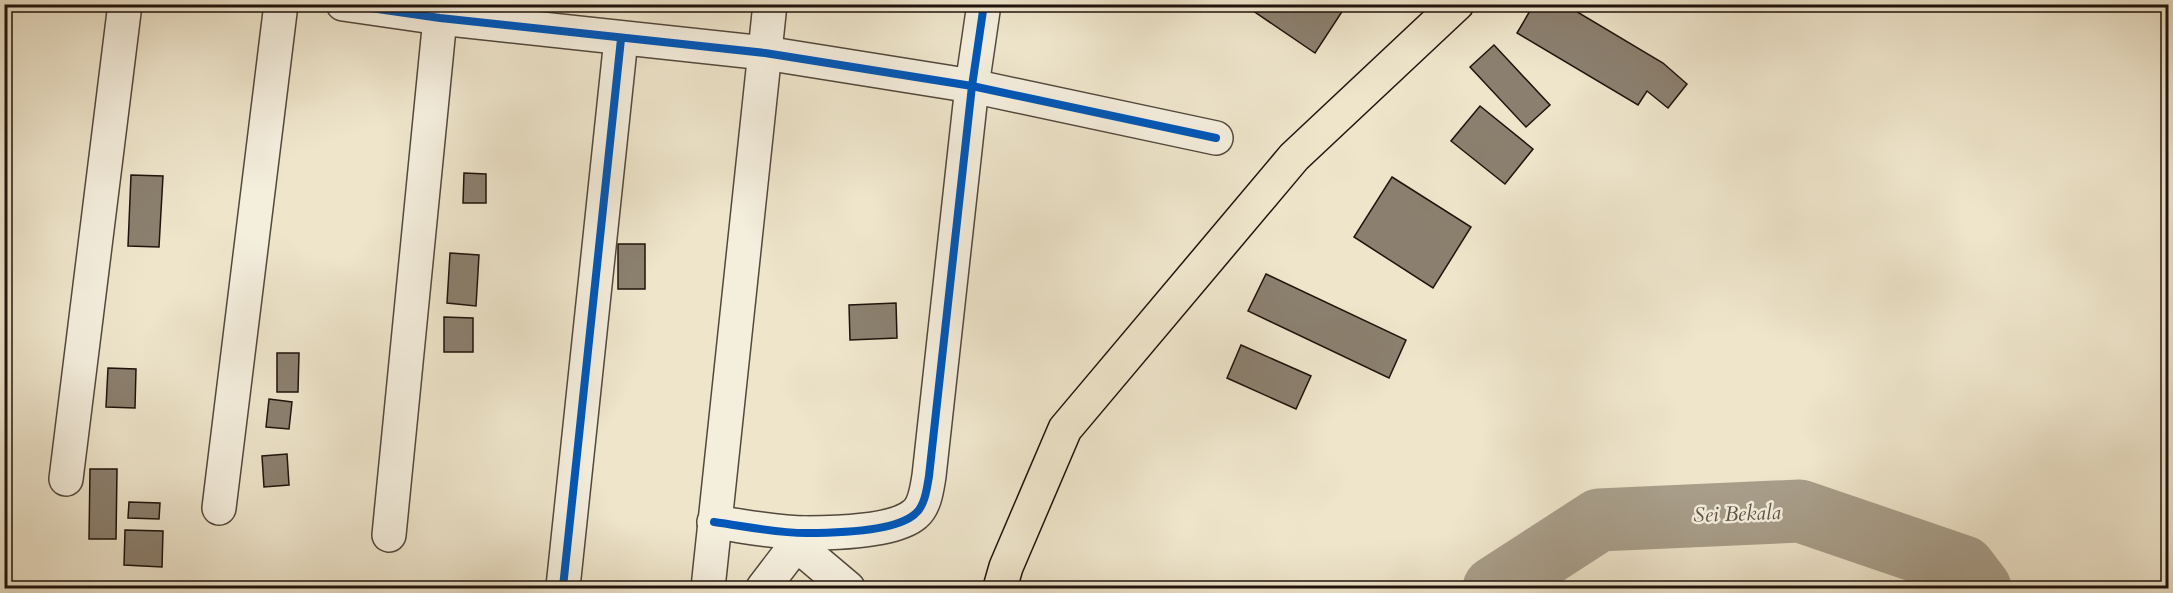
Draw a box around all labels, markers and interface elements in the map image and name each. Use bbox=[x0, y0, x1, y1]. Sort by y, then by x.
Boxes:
water label: Sei Bekala bbox=[1693, 498, 1781, 530]

